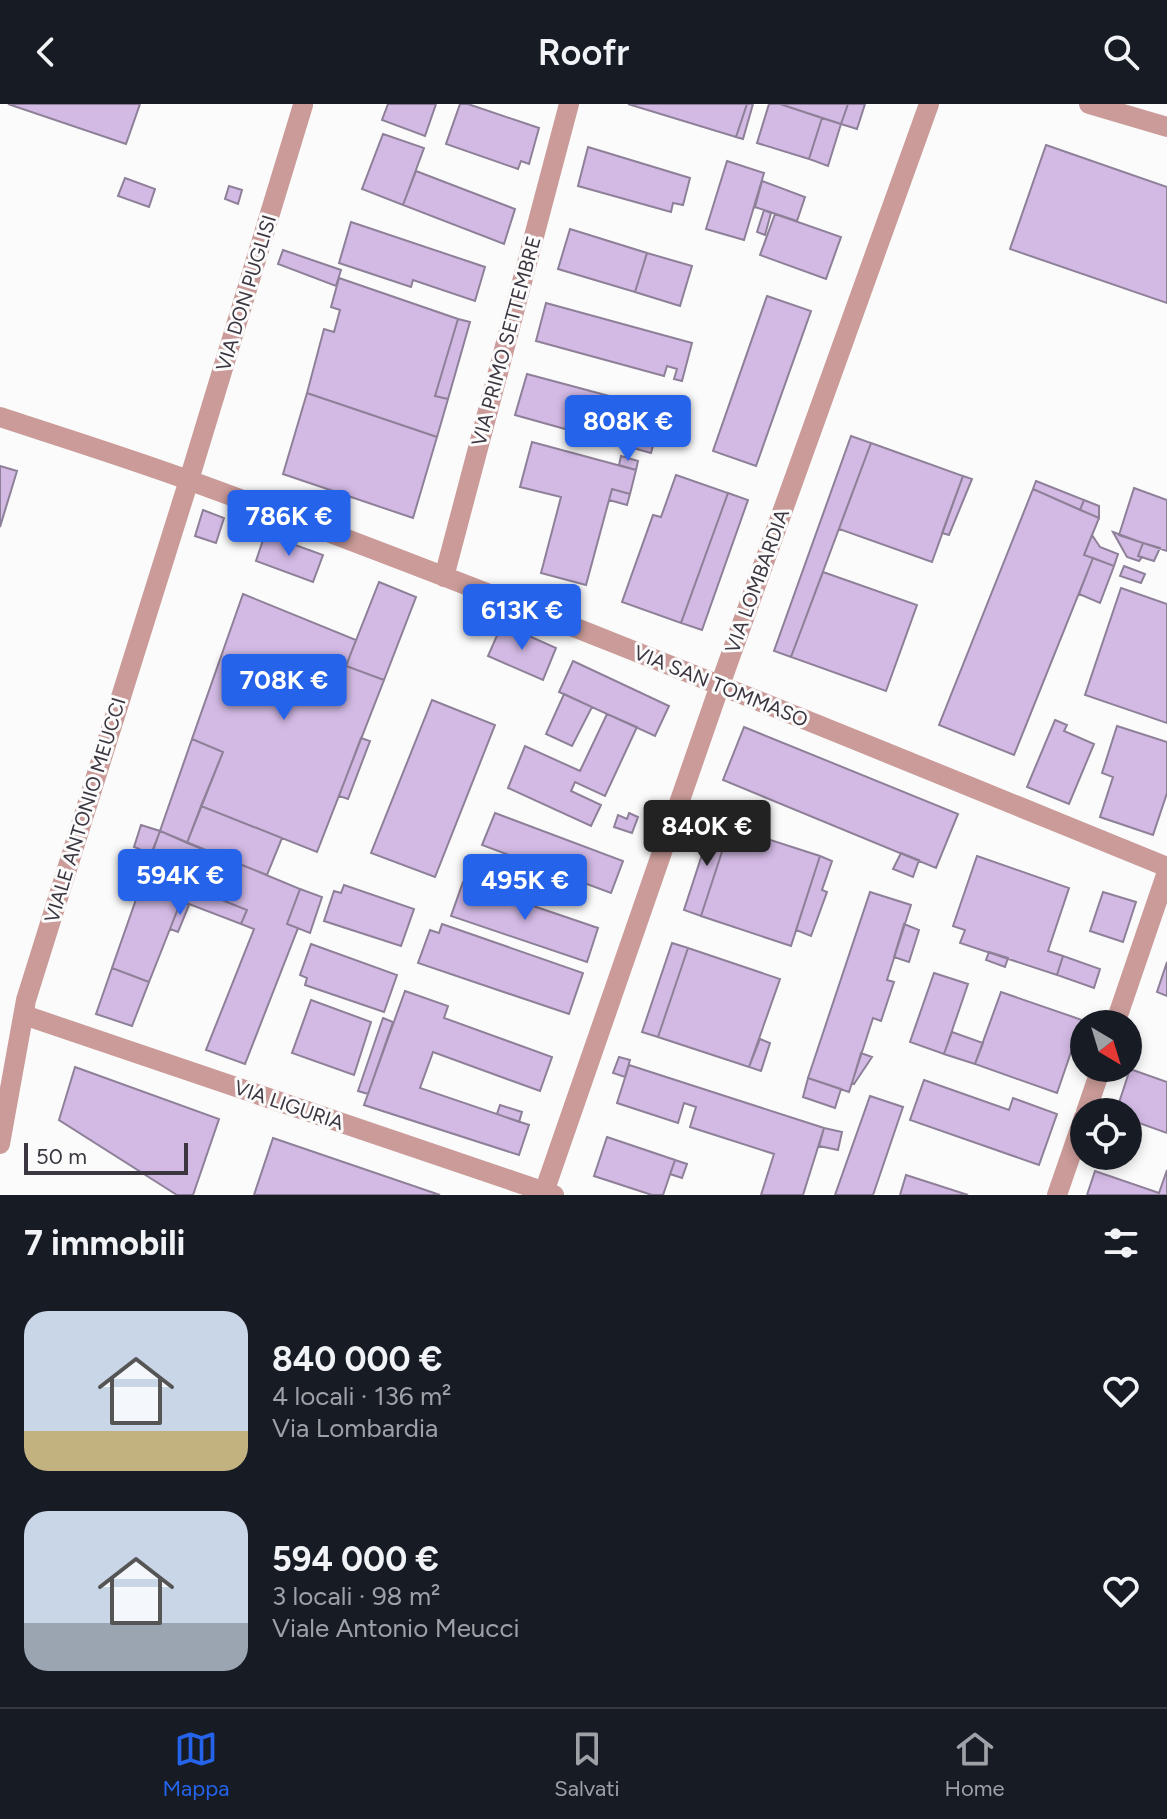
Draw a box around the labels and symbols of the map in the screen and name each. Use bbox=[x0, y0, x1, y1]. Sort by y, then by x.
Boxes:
street label: VIA DON PUGLISI bbox=[211, 212, 281, 374]
street label: VIA PRIMO SETTEMBRE bbox=[466, 233, 546, 449]
pin: 808K € bbox=[563, 395, 693, 463]
pin: 786K € bbox=[224, 490, 354, 558]
street label: VIA LOMBARDIA bbox=[720, 505, 794, 656]
pin: 613K € bbox=[457, 584, 587, 652]
street label: VIA SAN TOMMASO bbox=[630, 640, 812, 732]
pin: 708K € bbox=[219, 654, 349, 722]
street label: VIALE ANTONIO MEUCCI bbox=[39, 695, 131, 925]
pin: 840K € bbox=[642, 800, 772, 868]
pin: 594K € bbox=[115, 849, 245, 917]
pin: 495K € bbox=[460, 854, 590, 922]
north arrow bbox=[1070, 1010, 1142, 1082]
street label: VIA LIGURIA bbox=[231, 1075, 347, 1135]
scale bar bbox=[24, 1139, 188, 1175]

